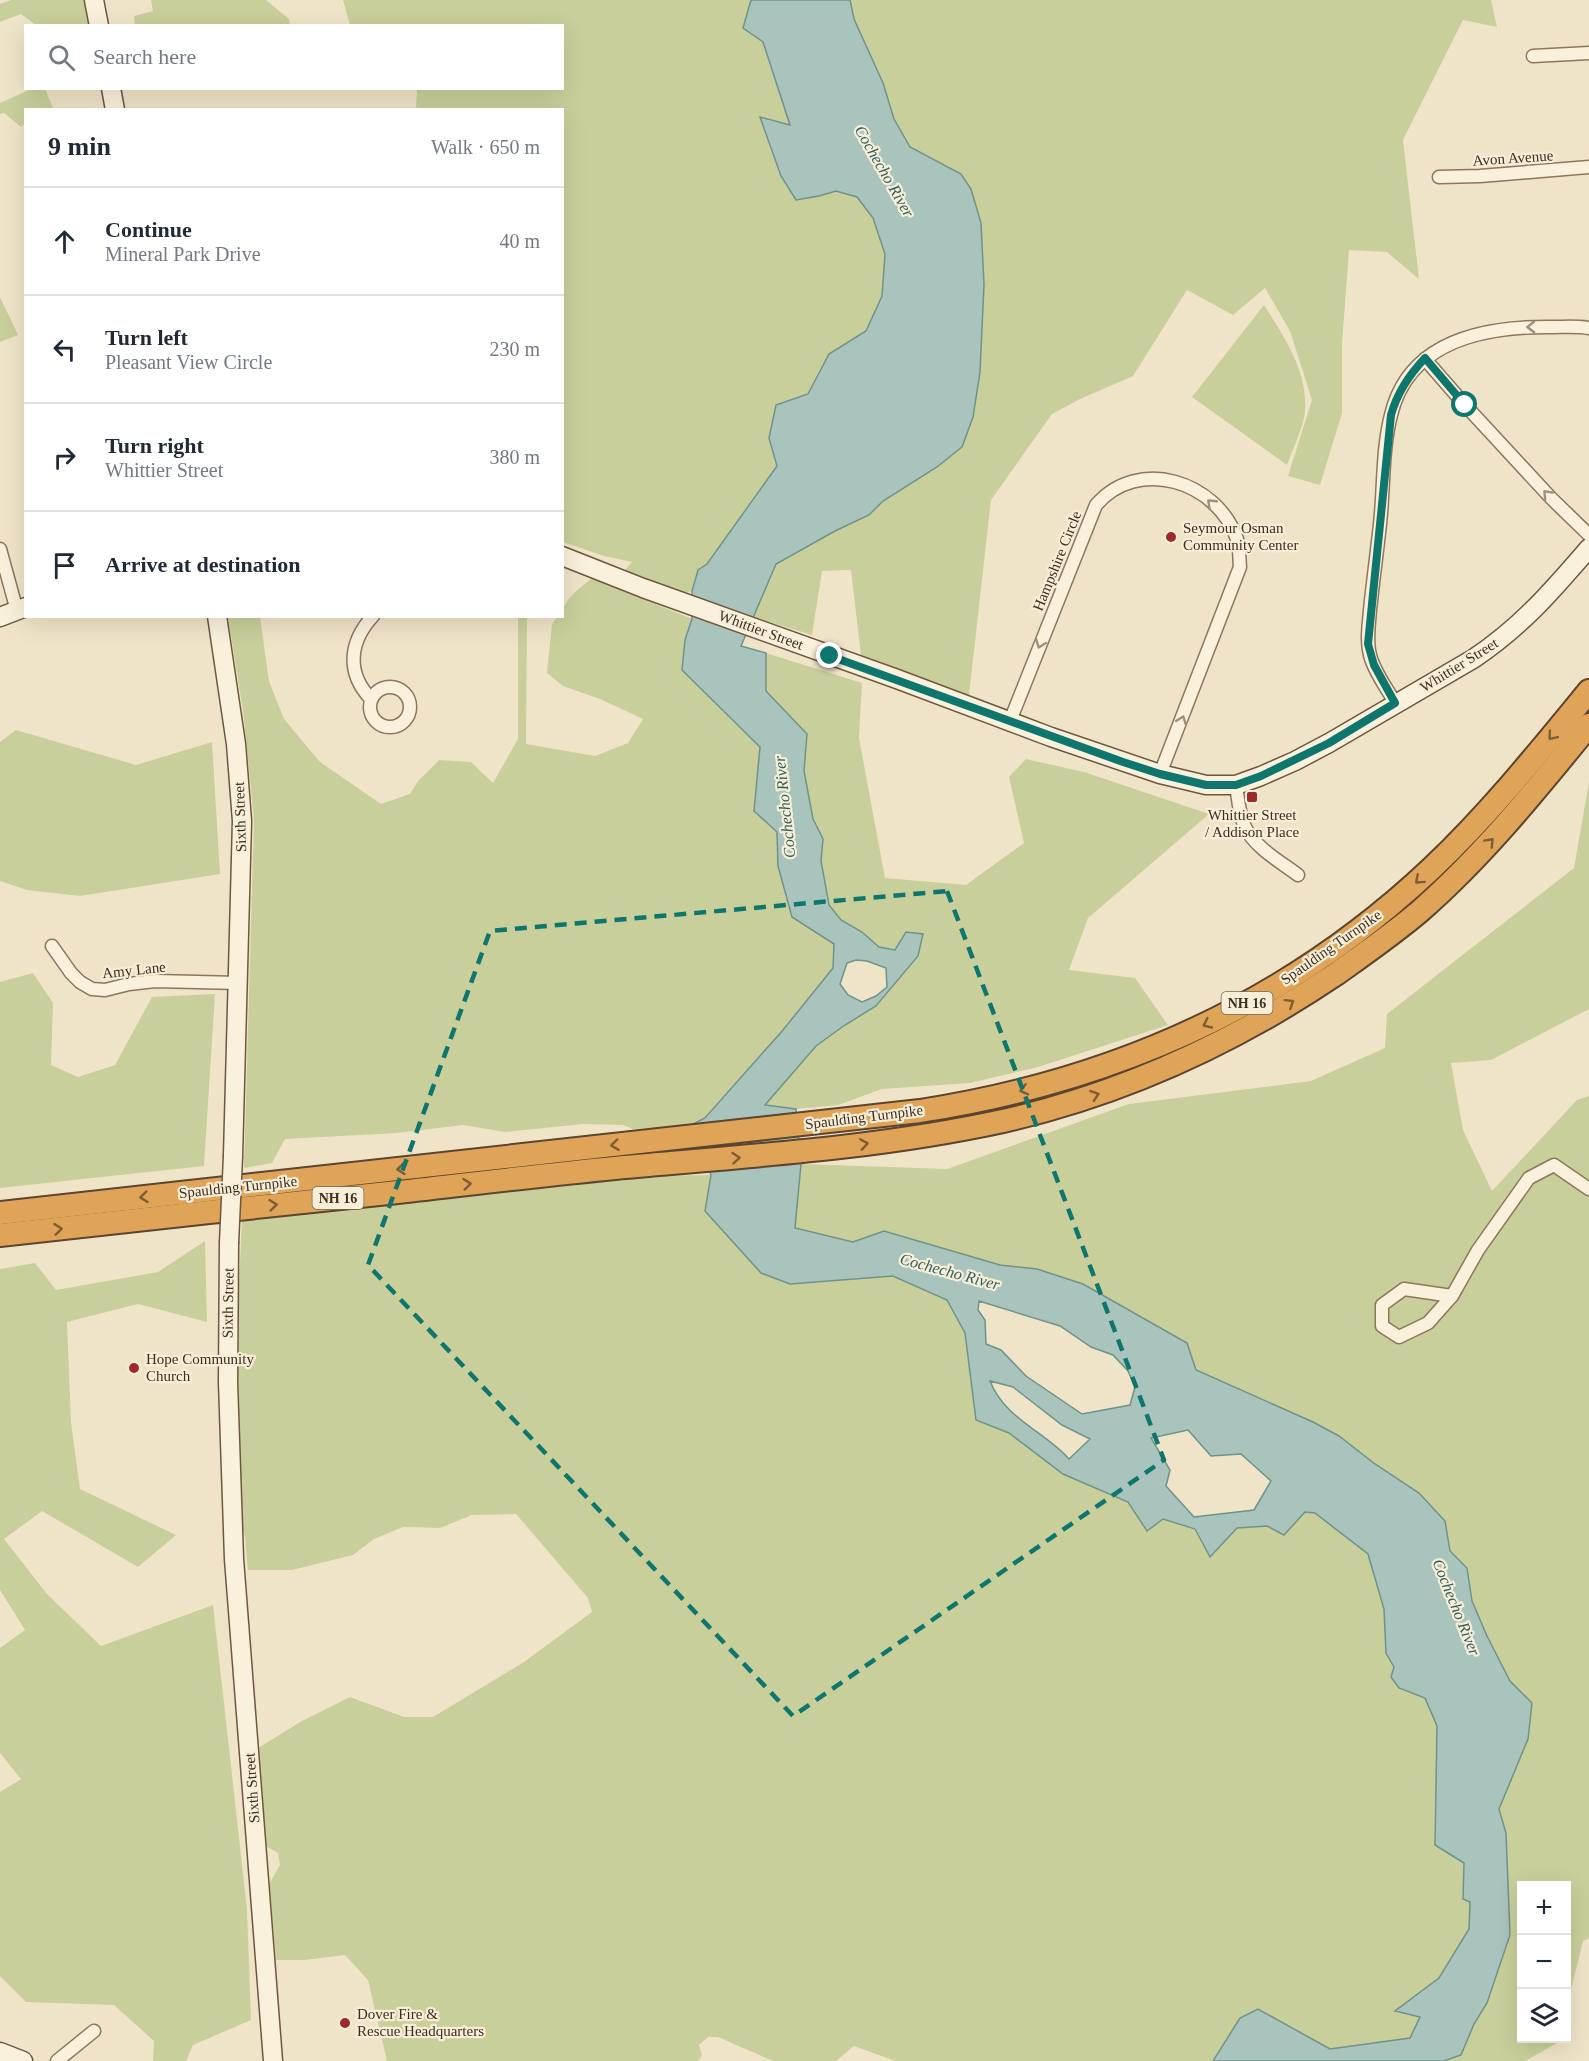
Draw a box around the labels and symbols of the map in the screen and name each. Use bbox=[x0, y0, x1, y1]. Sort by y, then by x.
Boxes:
water label: Cochecho River bbox=[852, 123, 918, 221]
street label: Avon Avenue bbox=[1472, 147, 1554, 169]
one-way arrow bbox=[1526, 321, 1535, 333]
route start bbox=[1451, 391, 1477, 417]
one-way arrow bbox=[1544, 490, 1555, 501]
one-way arrow bbox=[1207, 499, 1218, 510]
street label: Hampshire Circle bbox=[1030, 508, 1084, 613]
place label: Seymour Osman Community Center bbox=[1183, 520, 1298, 553]
marker: Seymour Osman Community Center bbox=[1164, 530, 1178, 544]
street label: Whittier Street bbox=[717, 607, 806, 653]
street label: Whittier Street bbox=[1417, 634, 1502, 695]
one-way arrow bbox=[1035, 638, 1048, 649]
route end bbox=[816, 642, 842, 668]
one-way arrow bbox=[1175, 715, 1187, 726]
one-way arrow bbox=[1548, 729, 1559, 740]
water label: Cochecho River bbox=[771, 754, 798, 859]
street label: Sixth Street bbox=[231, 781, 249, 852]
marker: Whittier Street / Addison Place bbox=[1245, 790, 1259, 804]
place label: Whittier Street / Addison Place bbox=[1205, 807, 1299, 840]
one-way arrow bbox=[1483, 838, 1494, 849]
one-way arrow bbox=[1416, 872, 1427, 883]
street label: Spaulding Turnpike bbox=[1278, 906, 1385, 988]
street label: Amy Lane bbox=[101, 959, 167, 981]
road number: NH 16 bbox=[1222, 992, 1272, 1014]
one-way arrow bbox=[1284, 998, 1294, 1010]
one-way arrow bbox=[1202, 1017, 1213, 1029]
one-way arrow bbox=[1019, 1083, 1029, 1096]
one-way arrow bbox=[1089, 1089, 1100, 1102]
street label: Spaulding Turnpike bbox=[804, 1102, 924, 1132]
one-way arrow bbox=[611, 1138, 620, 1151]
one-way arrow bbox=[858, 1138, 868, 1151]
one-way arrow bbox=[731, 1152, 740, 1165]
one-way arrow bbox=[396, 1162, 405, 1175]
street label: Spaulding Turnpike bbox=[178, 1173, 298, 1201]
one-way arrow bbox=[462, 1178, 471, 1191]
road number: NH 16 bbox=[312, 1187, 364, 1209]
one-way arrow bbox=[139, 1190, 149, 1203]
one-way arrow bbox=[268, 1199, 277, 1212]
one-way arrow bbox=[54, 1223, 63, 1235]
water label: Cochecho River bbox=[898, 1250, 1002, 1293]
street label: Sixth Street bbox=[219, 1267, 237, 1338]
place label: Hope Community Church bbox=[146, 1351, 254, 1384]
marker: Hope Community Church bbox=[127, 1361, 141, 1375]
water label: Cochecho River bbox=[1429, 1556, 1484, 1659]
street label: Sixth Street bbox=[242, 1751, 262, 1824]
place label: Dover Fire & Rescue Headquarters bbox=[357, 2006, 484, 2039]
marker: Dover Fire & Rescue Headquarters bbox=[338, 2016, 352, 2030]

